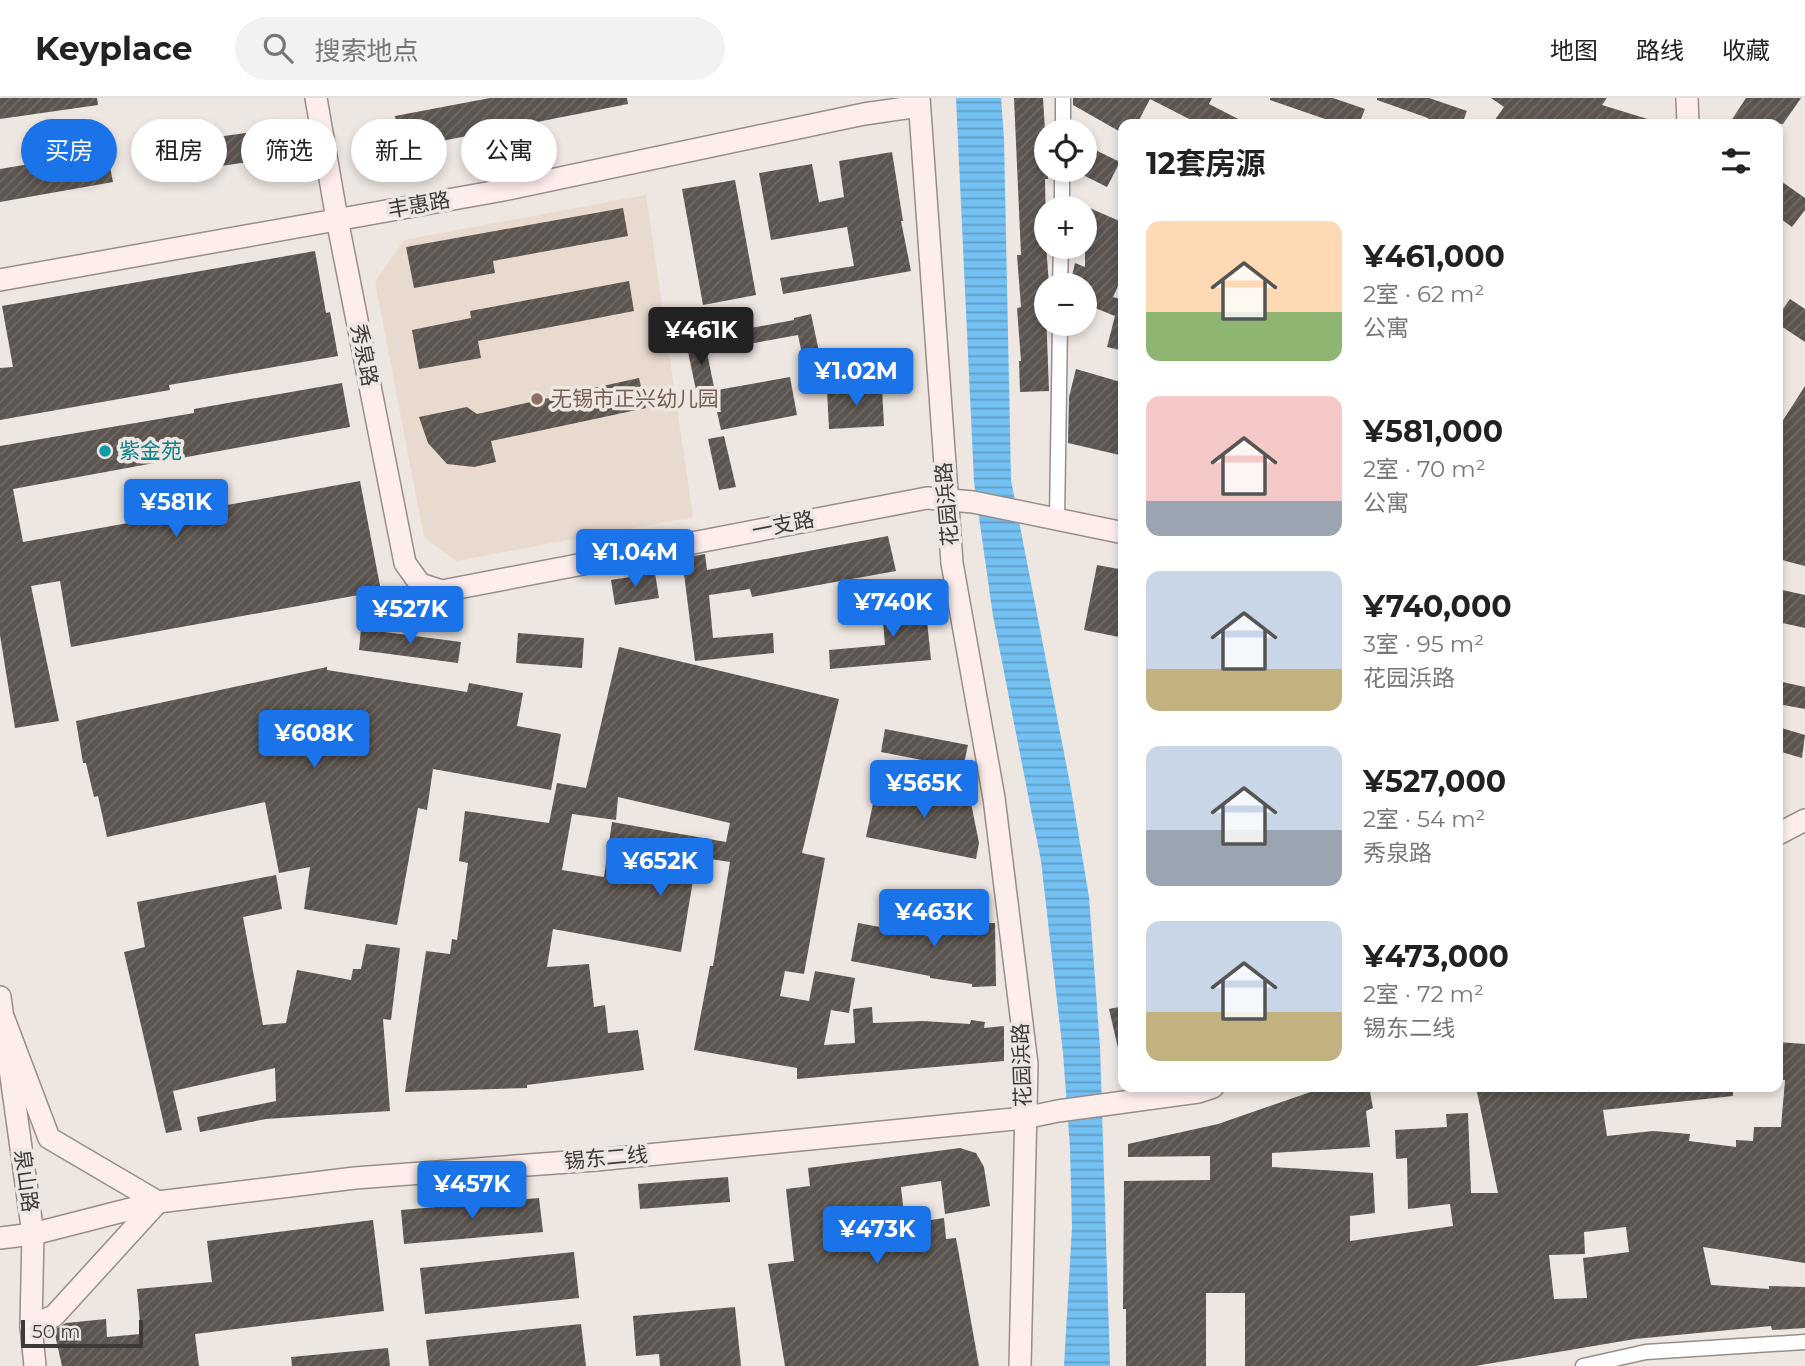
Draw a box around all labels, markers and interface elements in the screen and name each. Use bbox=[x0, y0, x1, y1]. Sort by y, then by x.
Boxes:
search box bbox=[235, 17, 725, 80]
text: Keyplace bbox=[35, 28, 193, 68]
icon: search bbox=[259, 29, 297, 67]
text: 搜索地点 bbox=[315, 35, 419, 67]
text: 地图 bbox=[1550, 36, 1598, 65]
text: 路线 bbox=[1636, 36, 1684, 65]
text: 收藏 bbox=[1722, 36, 1770, 65]
chip: 买房 bbox=[21, 119, 117, 182]
chip: 租房 bbox=[131, 119, 227, 182]
chip: 筛选 bbox=[241, 119, 337, 182]
chip: 新上 bbox=[351, 119, 447, 182]
chip: 公寓 bbox=[461, 119, 557, 182]
map controls bbox=[1034, 119, 1097, 336]
button: locate bbox=[1034, 119, 1097, 182]
icon: filters bbox=[1717, 142, 1755, 180]
text: 12套房源 bbox=[1146, 145, 1265, 182]
street label: 丰惠路 bbox=[386, 187, 452, 222]
button: + bbox=[1034, 196, 1097, 259]
text: ¥461,000 bbox=[1363, 238, 1505, 275]
icon: home bbox=[1202, 249, 1286, 333]
button: − bbox=[1034, 273, 1097, 336]
text: 2室 · 62 m² bbox=[1363, 280, 1484, 308]
pin: ¥461K bbox=[652, 308, 750, 367]
text: 公寓 bbox=[1363, 314, 1409, 342]
text: ¥461K bbox=[664, 316, 738, 344]
street label: 秀泉路 bbox=[346, 322, 383, 388]
pin: ¥1.02M bbox=[799, 348, 913, 408]
text: ¥1.02M bbox=[814, 357, 898, 385]
place label: 无锡市正兴幼儿园 bbox=[551, 386, 719, 411]
marker: 无锡市正兴幼儿园 bbox=[529, 391, 545, 407]
text: ¥581,000 bbox=[1363, 413, 1503, 450]
icon: home bbox=[1202, 424, 1286, 508]
place label: 紫金苑 bbox=[119, 438, 182, 463]
marker: 紫金苑 bbox=[97, 443, 113, 459]
text: 2室 · 70 m² bbox=[1363, 455, 1486, 483]
street label: 花园浜路 bbox=[930, 461, 963, 547]
pin: ¥581K bbox=[127, 480, 225, 539]
text: ¥581K bbox=[140, 488, 212, 516]
text: 公寓 bbox=[1363, 489, 1409, 517]
street label: 一支路 bbox=[750, 506, 816, 543]
pin: ¥1.04M bbox=[578, 530, 692, 589]
text: ¥1.04M bbox=[592, 538, 678, 566]
pin: ¥740K bbox=[844, 580, 942, 639]
pin: ¥527K bbox=[361, 587, 459, 646]
text: ¥740K bbox=[854, 588, 932, 616]
text: ¥740,000 bbox=[1363, 588, 1512, 625]
text: ¥527K bbox=[372, 595, 448, 623]
icon: home bbox=[1202, 599, 1286, 683]
text: 3室 · 95 m² bbox=[1363, 630, 1484, 658]
text: 花园浜路 bbox=[1363, 664, 1455, 692]
pin: ¥608K bbox=[265, 710, 363, 770]
text: ¥608K bbox=[274, 719, 354, 747]
pin: ¥565K bbox=[875, 760, 973, 820]
text: ¥527,000 bbox=[1363, 763, 1506, 800]
text: ¥565K bbox=[886, 769, 962, 797]
icon: home bbox=[1202, 774, 1286, 858]
text: 2室 · 54 m² bbox=[1363, 805, 1485, 833]
pin: ¥652K bbox=[611, 838, 709, 898]
text: 秀泉路 bbox=[1363, 839, 1432, 867]
text: ¥652K bbox=[622, 847, 698, 875]
pin: ¥463K bbox=[885, 890, 983, 949]
text: ¥463K bbox=[895, 898, 973, 926]
text: ¥473,000 bbox=[1363, 938, 1509, 975]
icon: home bbox=[1202, 949, 1286, 1033]
text: 2室 · 72 m² bbox=[1363, 980, 1484, 1008]
text: 锡东二线 bbox=[1363, 1014, 1455, 1042]
street label: 花园浜路 bbox=[1008, 1023, 1035, 1107]
street label: 锡东二线 bbox=[563, 1141, 649, 1174]
street label: 泉山路 bbox=[10, 1148, 43, 1214]
pin: ¥457K bbox=[423, 1162, 521, 1221]
text: ¥457K bbox=[433, 1170, 511, 1198]
pin: ¥473K bbox=[828, 1206, 926, 1266]
text: ¥473K bbox=[839, 1215, 915, 1243]
scale bar bbox=[21, 1317, 144, 1349]
text: 50 m bbox=[32, 1320, 80, 1343]

